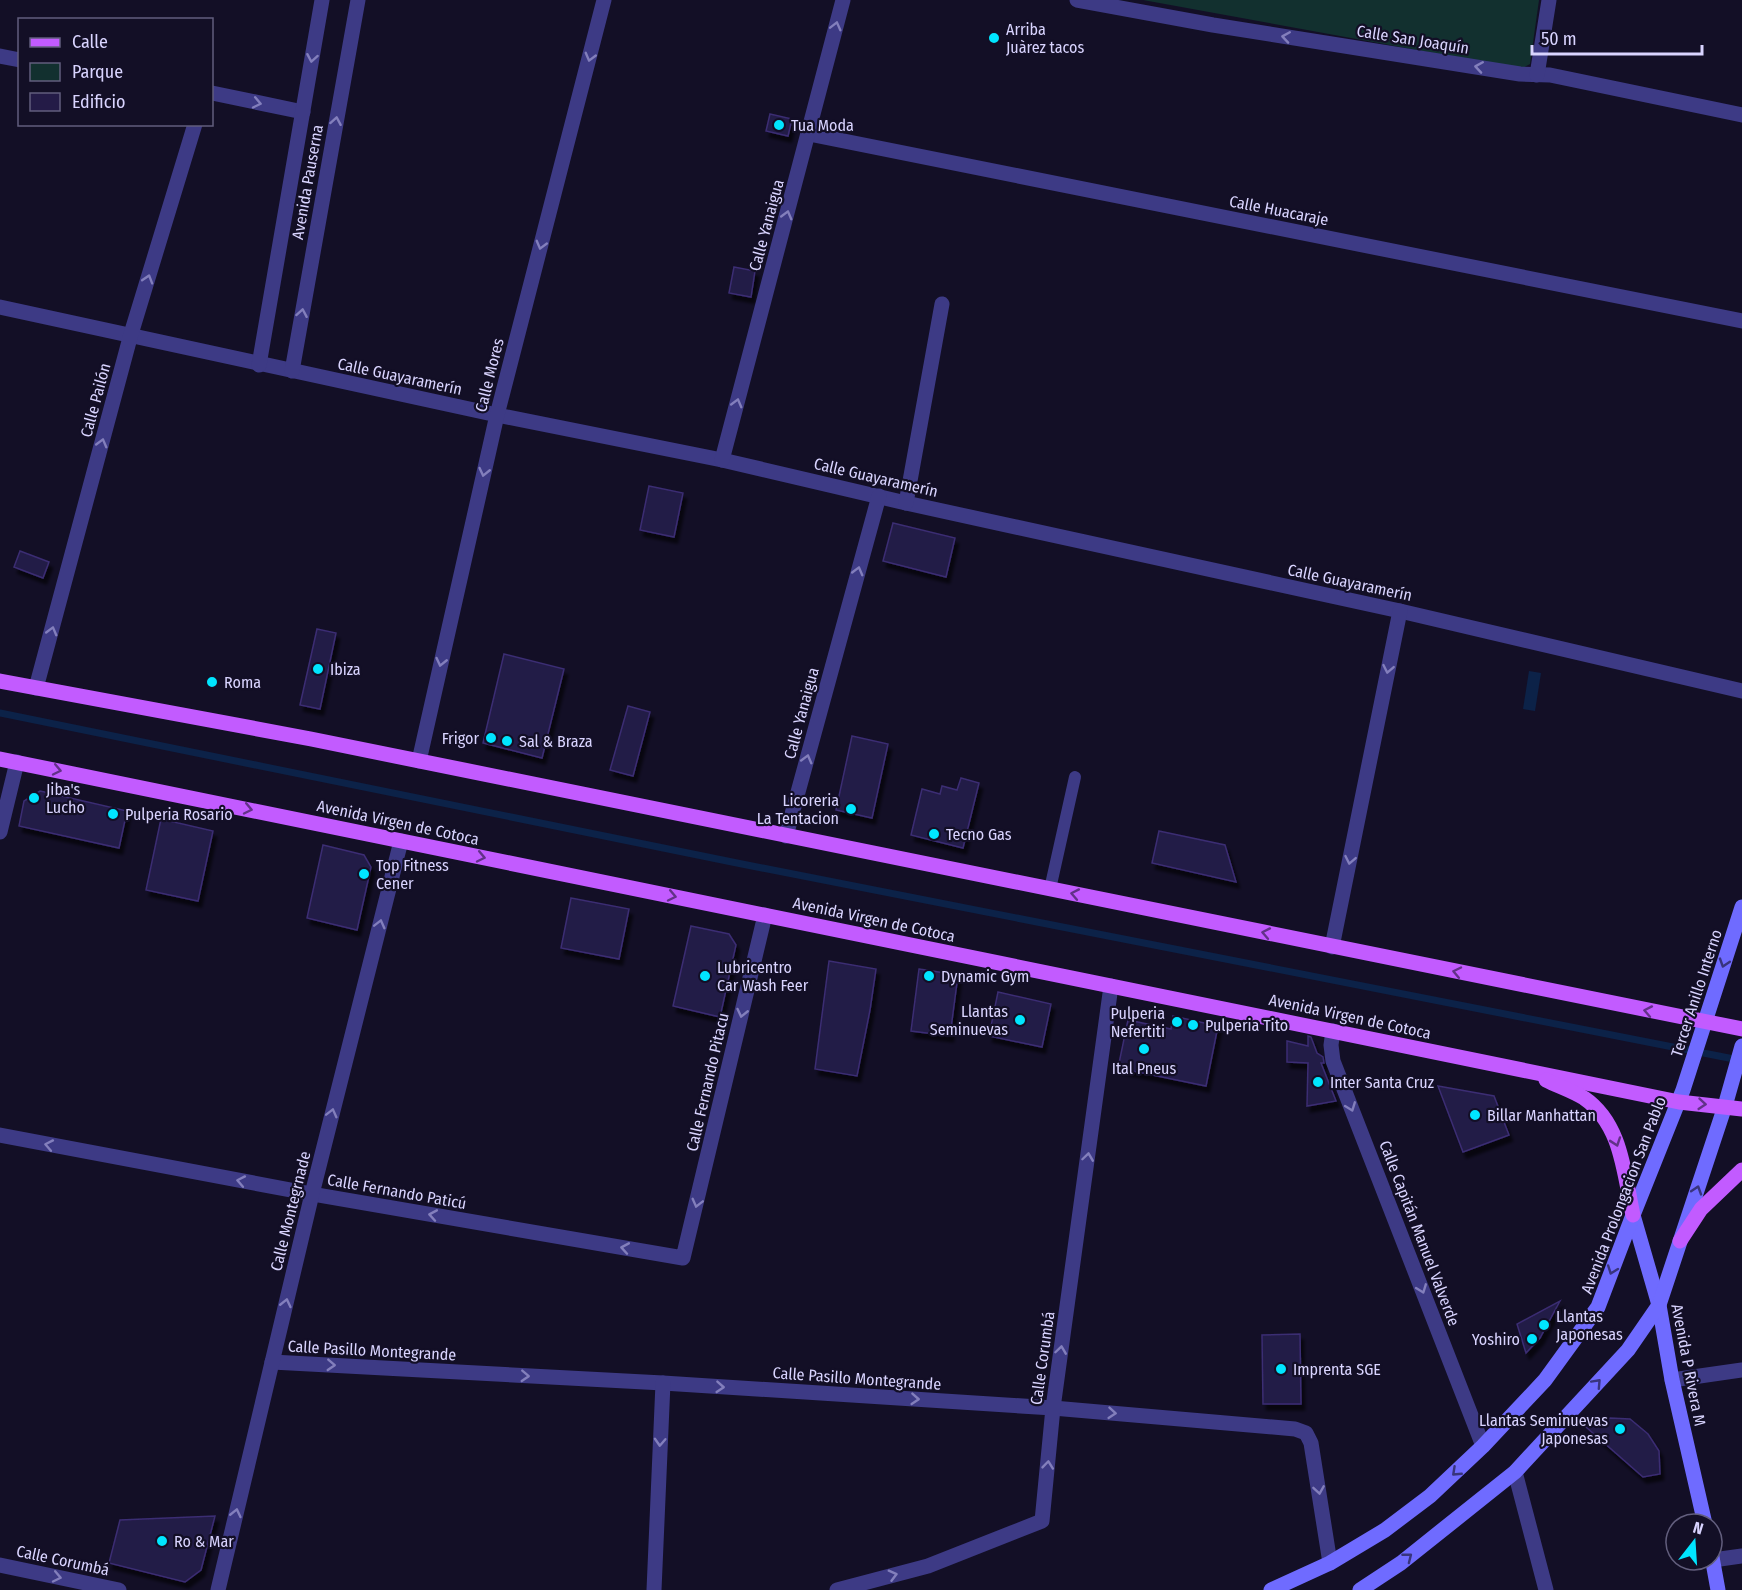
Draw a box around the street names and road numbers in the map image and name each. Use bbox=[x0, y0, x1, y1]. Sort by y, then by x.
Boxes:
street label: Calle San Joaquín bbox=[1355, 21, 1470, 58]
street label: Avenida Pauserna bbox=[288, 123, 327, 241]
street label: Calle Yanaigua bbox=[745, 177, 788, 273]
street label: Calle Huacaraje bbox=[1228, 192, 1330, 229]
street label: Calle Mores bbox=[471, 336, 508, 414]
street label: Calle Guayaramerín bbox=[336, 354, 464, 399]
street label: Calle Pailón bbox=[76, 361, 115, 439]
street label: Calle Guayaramerín bbox=[812, 454, 940, 501]
street label: Calle Guayaramerín bbox=[1286, 560, 1414, 605]
street label: Calle Yanaigua bbox=[780, 665, 823, 761]
street label: Avenida Virgen de Cotoca bbox=[315, 796, 481, 849]
street label: Avenida Virgen de Cotoca bbox=[791, 893, 957, 946]
street label: Tercer Anillo Interno bbox=[1667, 927, 1726, 1059]
street label: Avenida Virgen de Cotoca bbox=[1267, 990, 1433, 1043]
street label: Calle Fernando Pitacu bbox=[682, 1011, 733, 1153]
street label: Avenida Prolongacion San Pablo bbox=[1577, 1094, 1670, 1296]
street label: Calle Capitán Manuel Valverde bbox=[1375, 1138, 1464, 1329]
street label: Calle Montegrnade bbox=[266, 1149, 315, 1273]
street label: Calle Fernando Paticú bbox=[326, 1170, 468, 1213]
street label: Avenida P Rivera M bbox=[1667, 1302, 1710, 1428]
street label: Calle Corumbá bbox=[1027, 1310, 1058, 1406]
street label: Calle Pasillo Montegrande bbox=[287, 1337, 457, 1364]
street label: Calle Pasillo Montegrande bbox=[772, 1363, 942, 1394]
street label: Calle Corumbá bbox=[15, 1541, 111, 1580]

